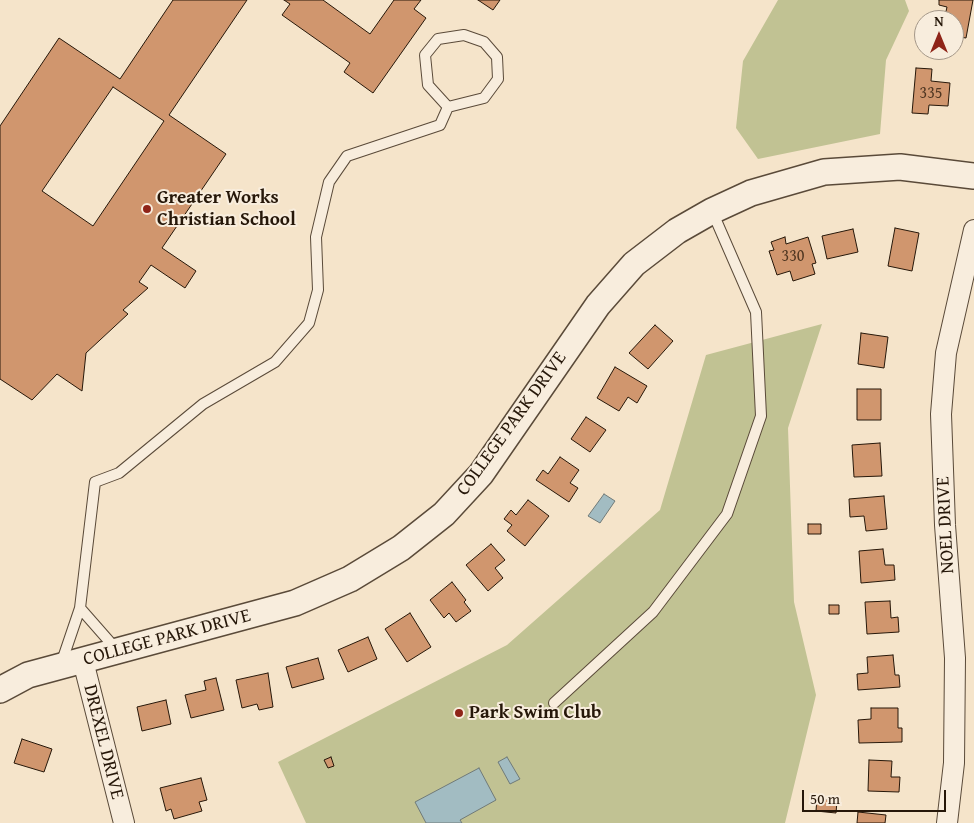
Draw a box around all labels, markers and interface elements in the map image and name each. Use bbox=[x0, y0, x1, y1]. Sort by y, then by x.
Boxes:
north arrow bbox=[914, 10, 964, 60]
text: N bbox=[934, 11, 944, 31]
house number: 335 bbox=[919, 84, 943, 104]
place label: Greater Works Christian School bbox=[157, 187, 296, 231]
marker: Greater Works Christian School bbox=[141, 203, 153, 215]
house number: 330 bbox=[781, 247, 805, 267]
street label: COLLEGE PARK DRIVE bbox=[452, 348, 572, 500]
street label: NOEL DRIVE bbox=[932, 476, 960, 574]
street label: COLLEGE PARK DRIVE bbox=[81, 605, 253, 671]
street label: DREXEL DRIVE bbox=[78, 682, 128, 802]
place label: Park Swim Club bbox=[469, 702, 601, 724]
marker: Park Swim Club bbox=[453, 707, 465, 719]
scale bar bbox=[804, 780, 948, 812]
text: 50 m bbox=[810, 788, 840, 809]

